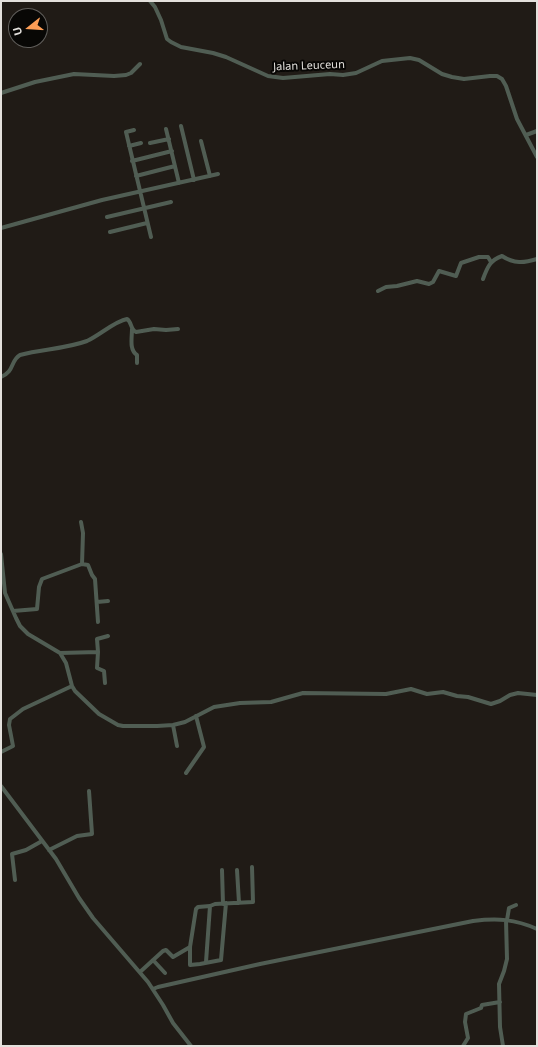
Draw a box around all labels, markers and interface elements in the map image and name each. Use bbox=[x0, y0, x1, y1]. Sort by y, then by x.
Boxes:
north arrow bbox=[8, 8, 48, 48]
text: U bbox=[9, 25, 25, 38]
street label: Jalan Leuceun bbox=[273, 58, 345, 74]

